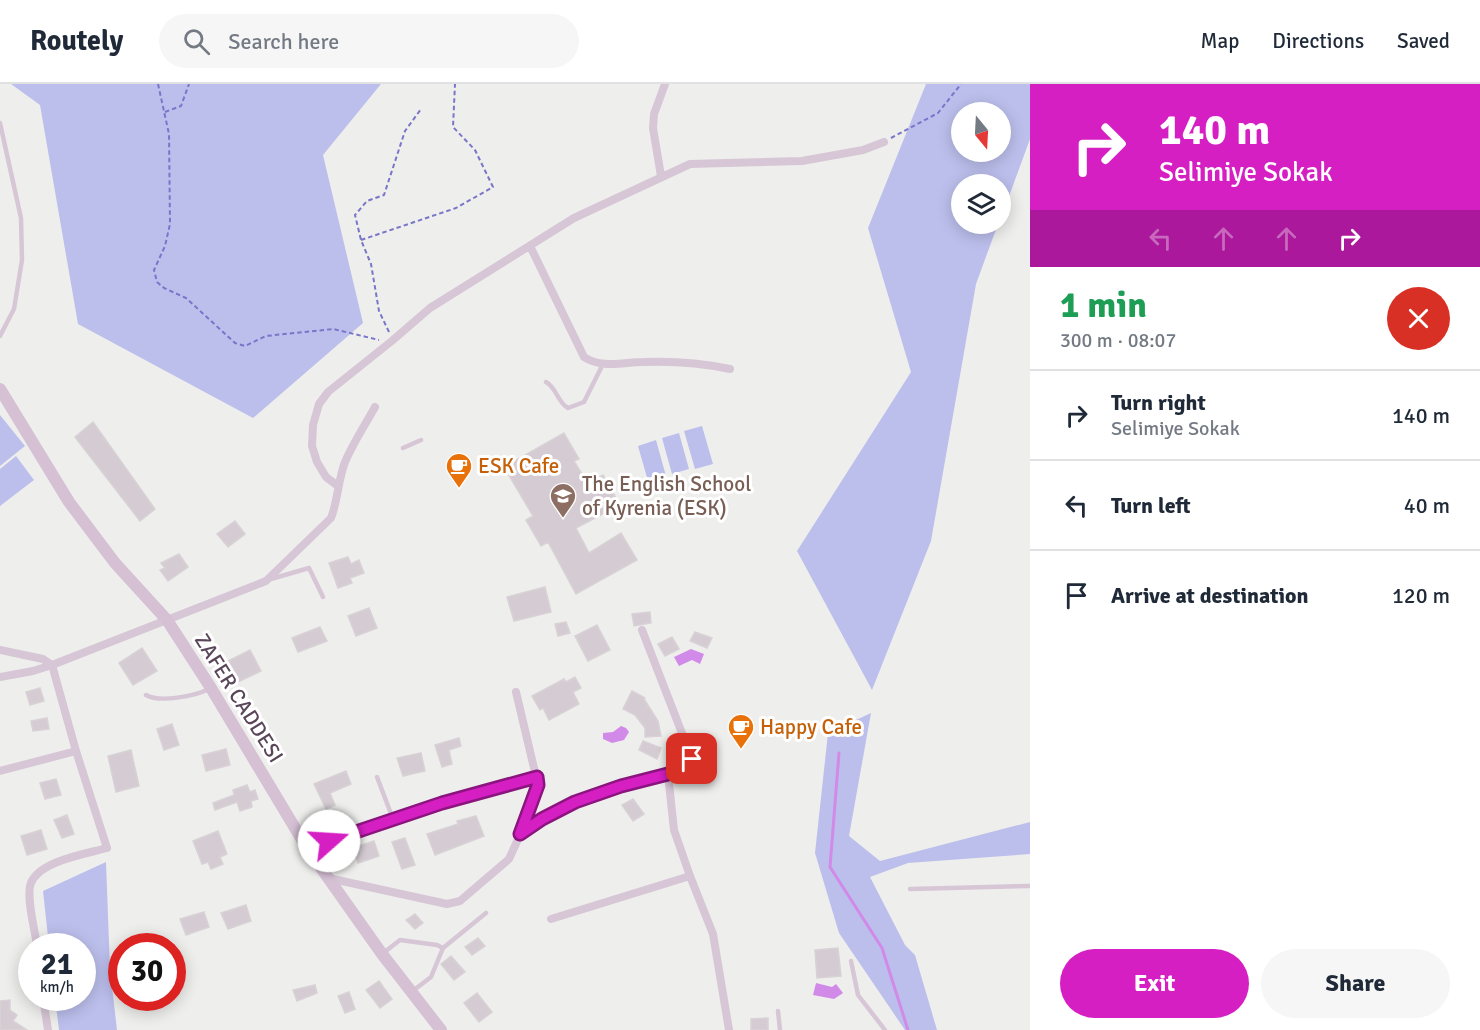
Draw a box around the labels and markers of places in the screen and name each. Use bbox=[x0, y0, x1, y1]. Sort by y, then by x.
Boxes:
cafe icon: ESK Cafe bbox=[444, 451, 474, 489]
place label: ESK Cafe bbox=[478, 453, 559, 479]
place label: The English School of Kyrenia (ESK) bbox=[582, 471, 751, 521]
school or university icon: The English School of Kyrenia (ESK) bbox=[548, 481, 578, 519]
cafe icon: Happy Cafe bbox=[726, 712, 756, 750]
place label: Happy Cafe bbox=[760, 714, 862, 740]
pin bbox=[666, 733, 717, 784]

